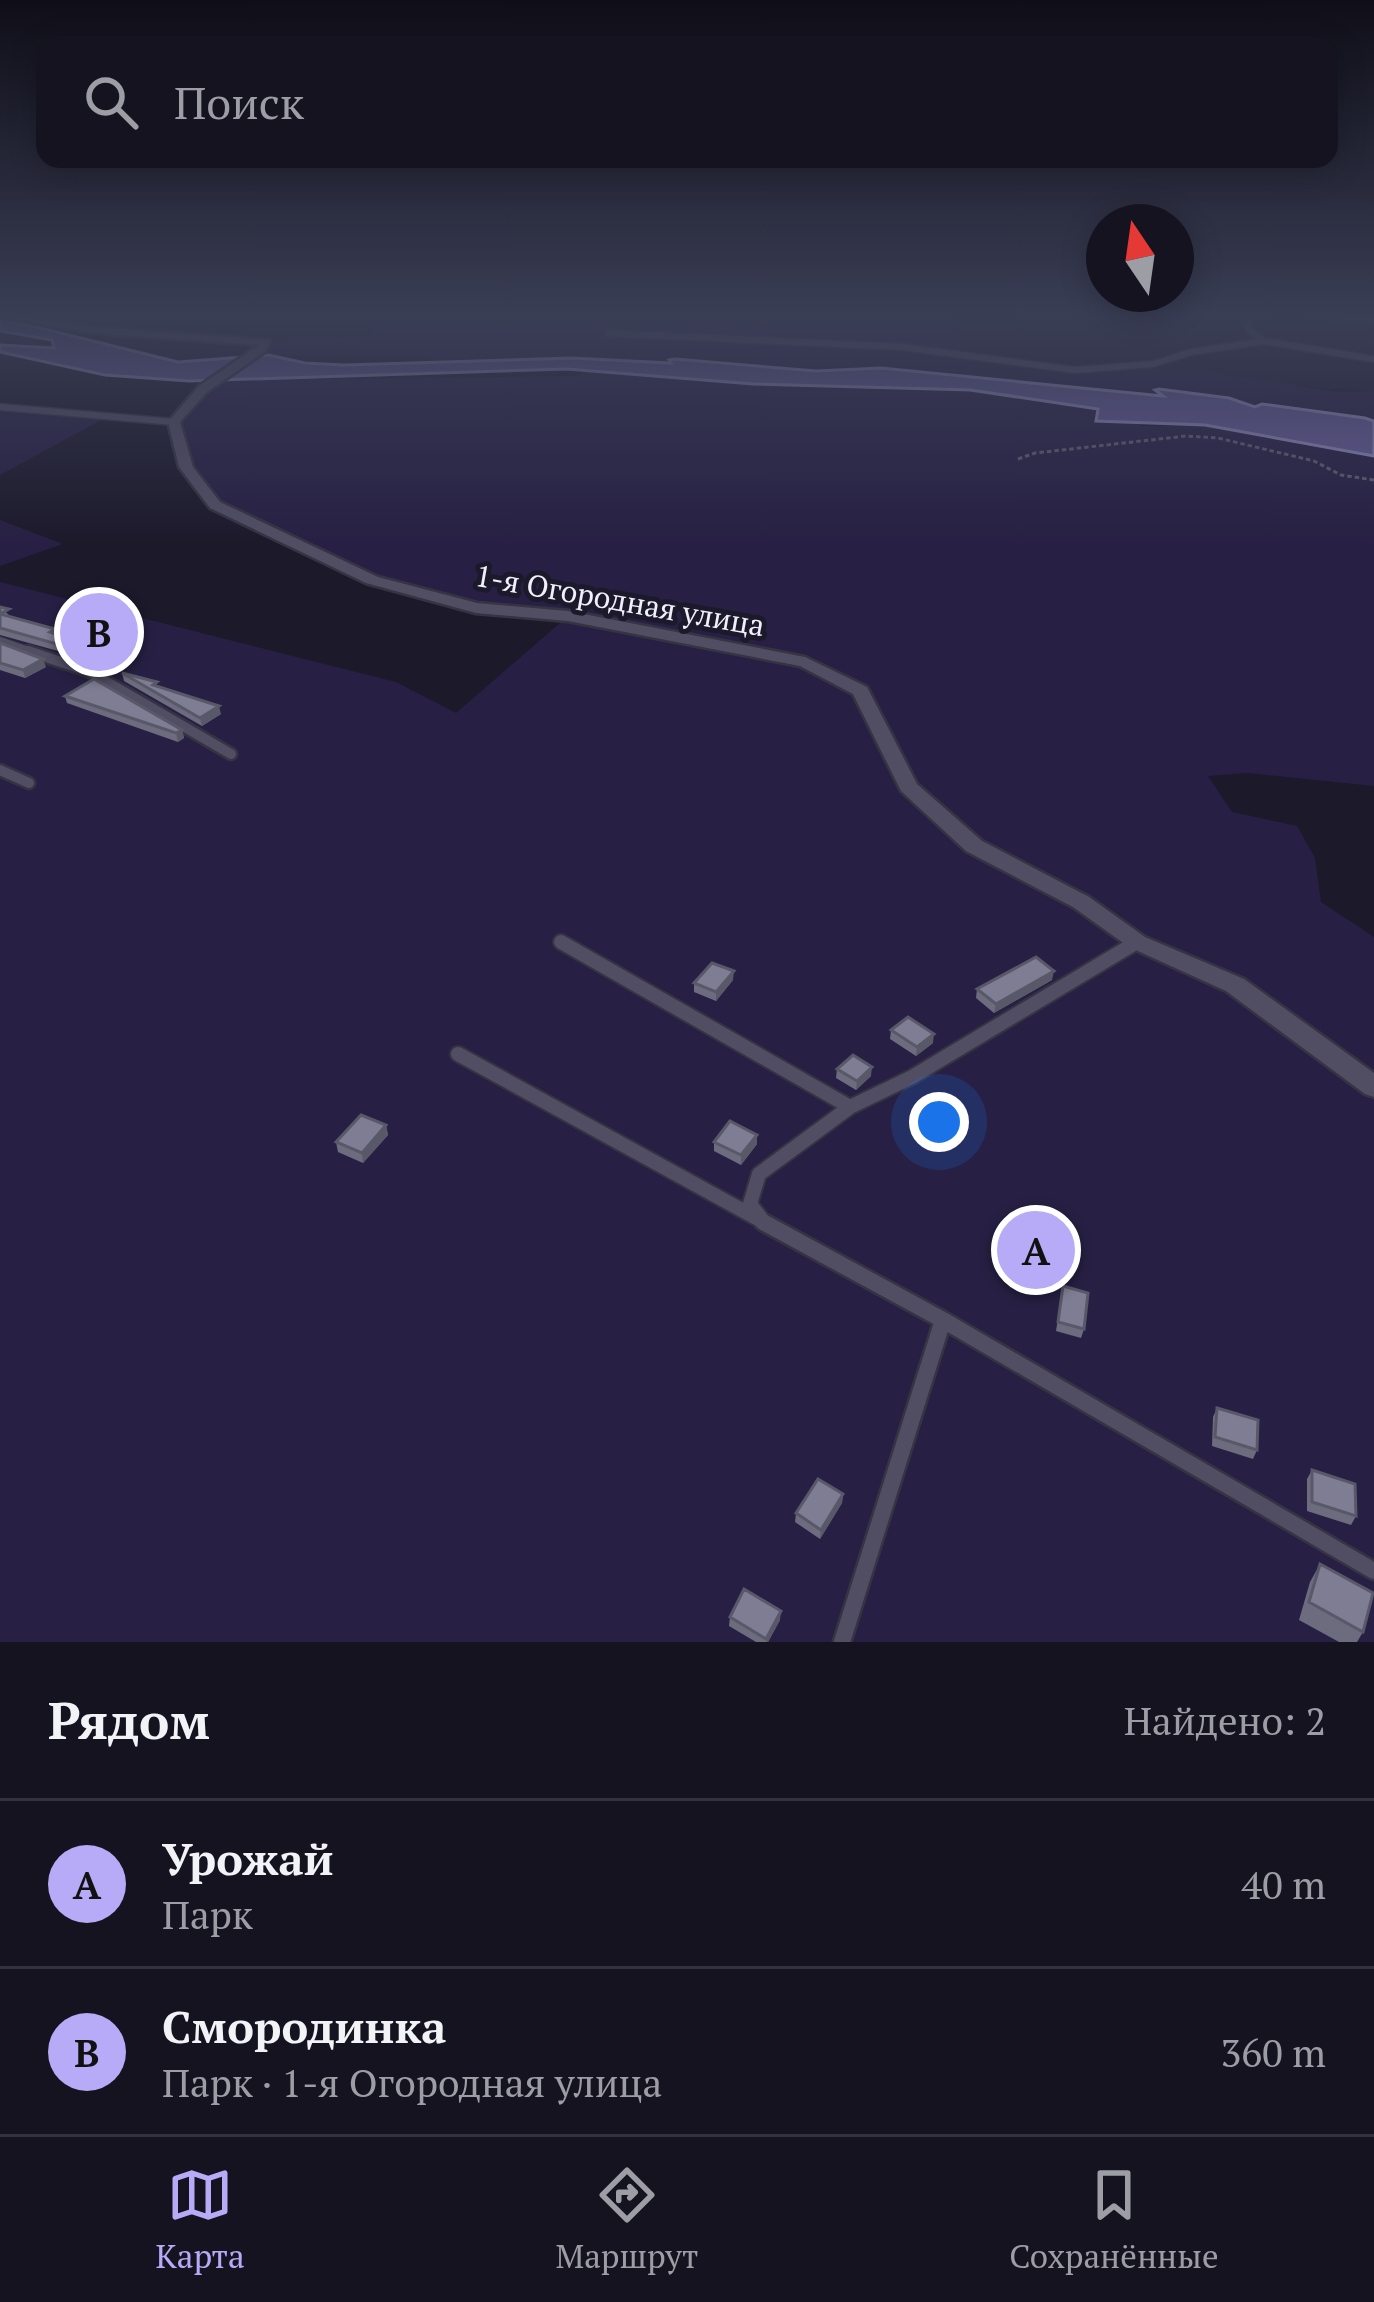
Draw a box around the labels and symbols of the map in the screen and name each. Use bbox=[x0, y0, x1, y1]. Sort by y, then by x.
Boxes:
north arrow bbox=[1086, 204, 1194, 312]
street label: 1-я Огородная улица bbox=[472, 555, 768, 645]
pin: B bbox=[60, 587, 138, 677]
your location bbox=[909, 1092, 969, 1152]
pin: A bbox=[997, 1205, 1075, 1295]

